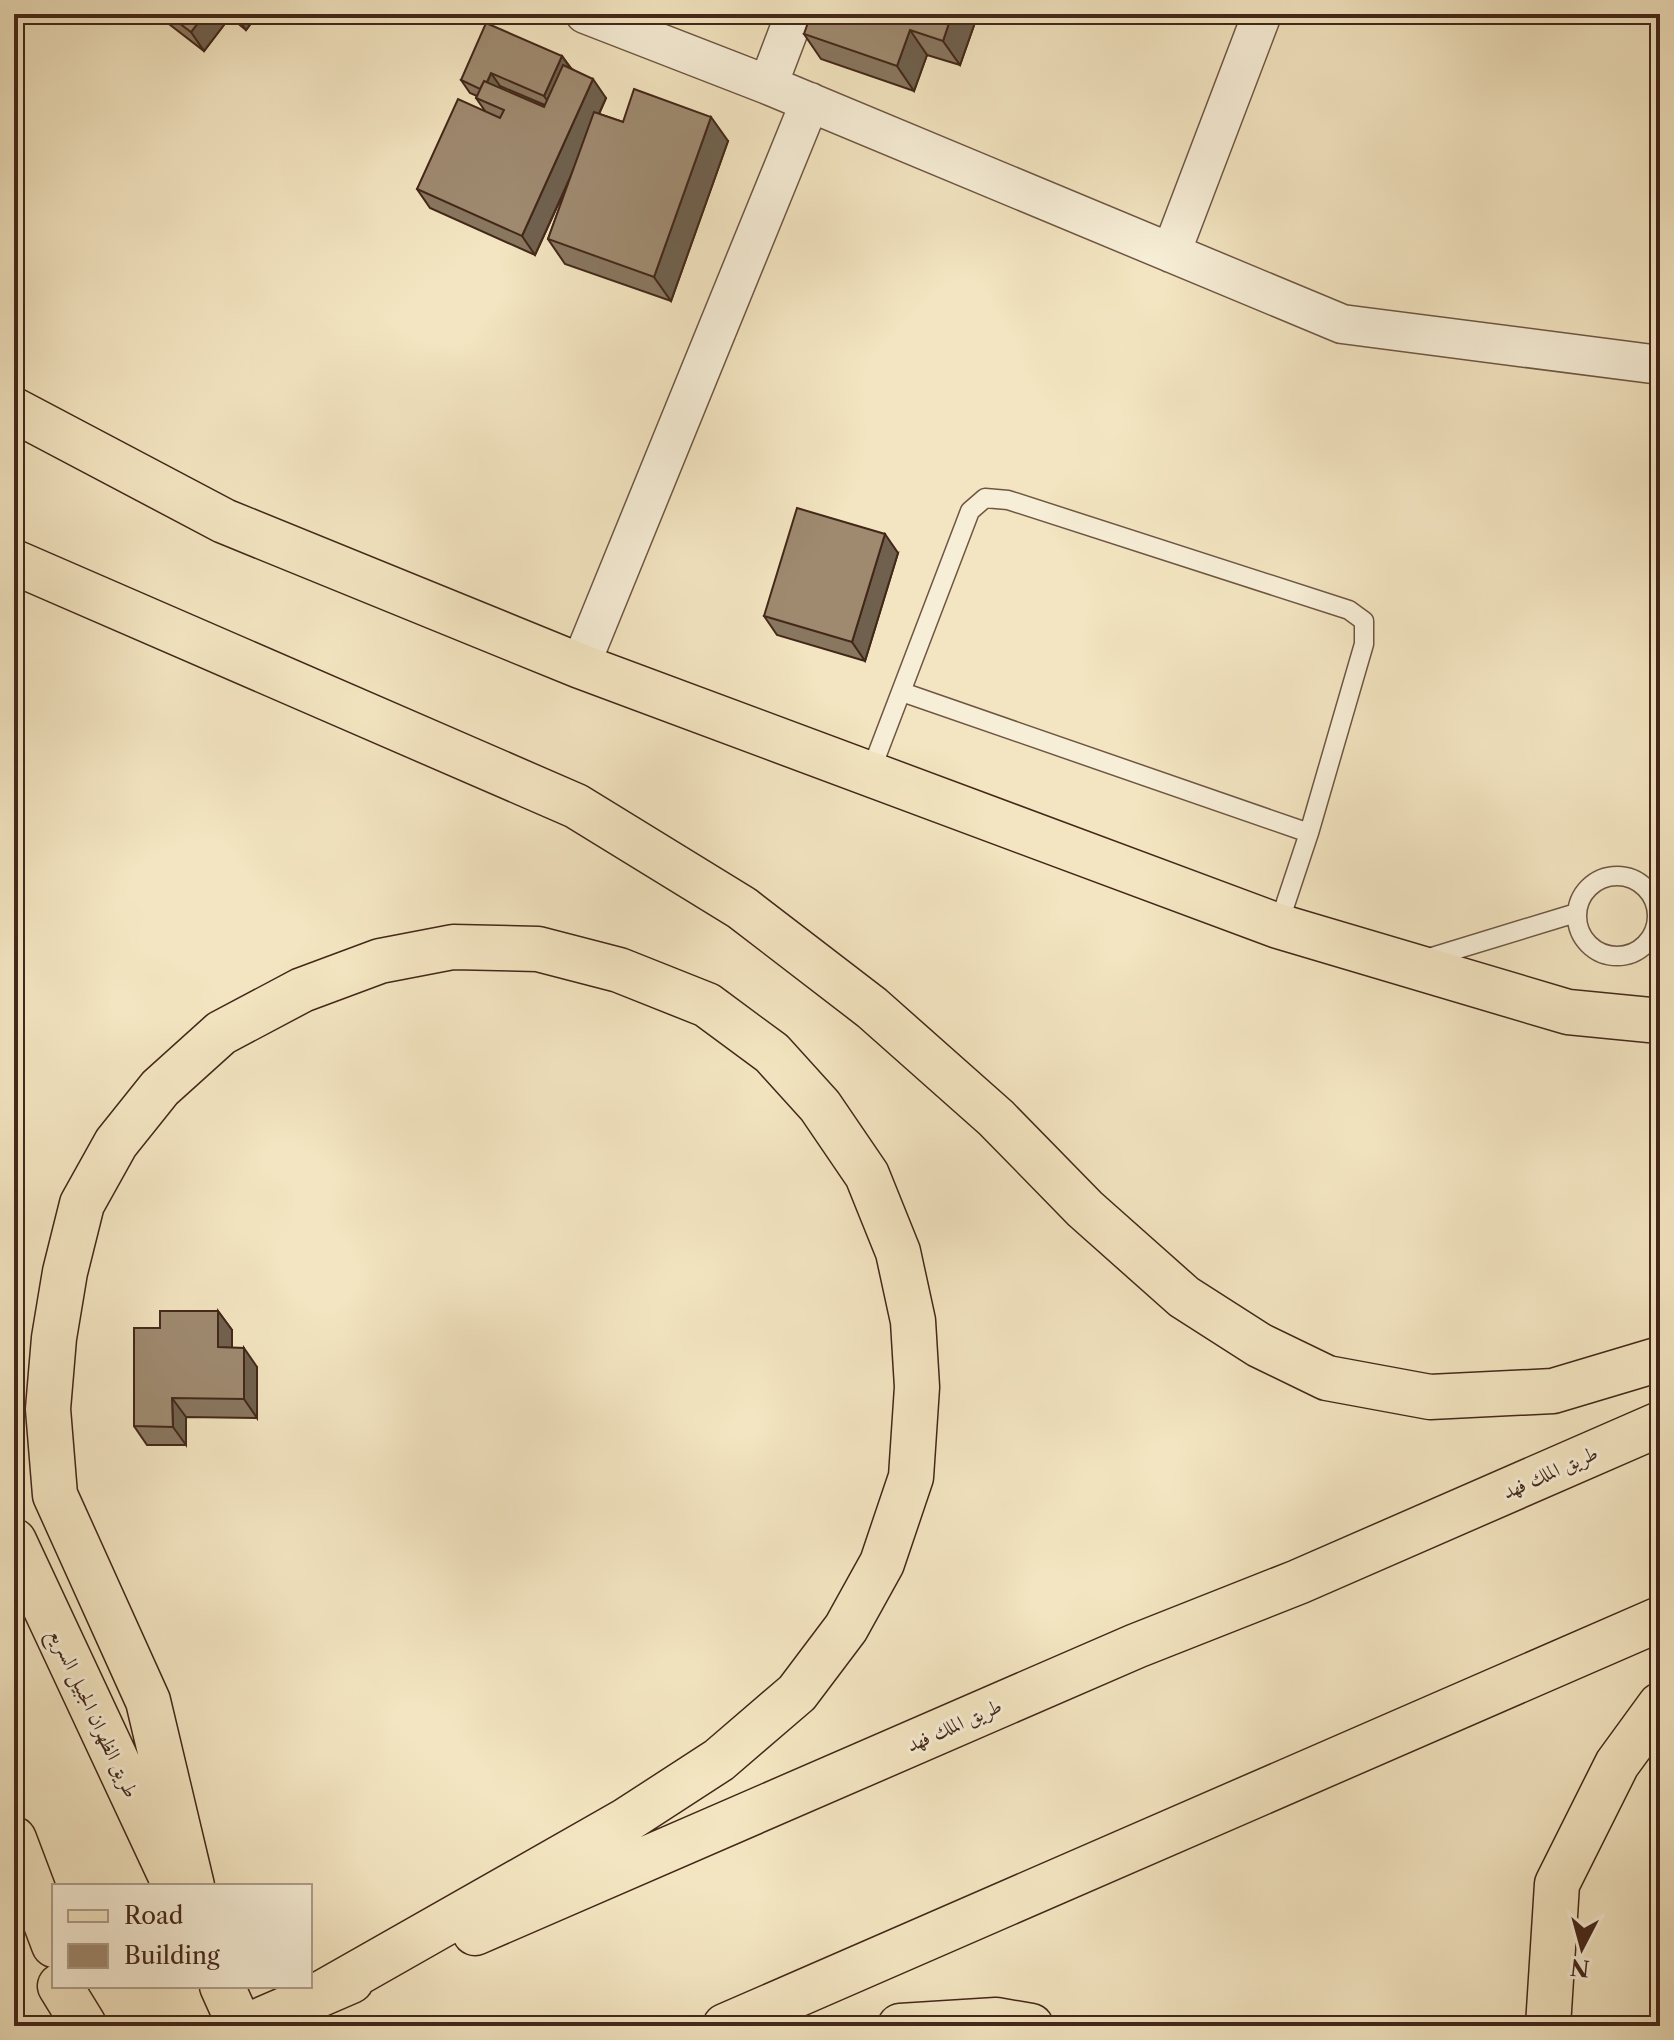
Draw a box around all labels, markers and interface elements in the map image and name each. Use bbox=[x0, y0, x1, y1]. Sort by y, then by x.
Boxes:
street label: طريق الملك فهد bbox=[1499, 1440, 1602, 1505]
street label: طريق الظهران الجبيل السريع bbox=[39, 1625, 144, 1804]
street label: طريق الملك فهد bbox=[903, 1693, 1006, 1758]
legend bbox=[52, 1884, 312, 1988]
text: Road bbox=[124, 1901, 184, 1930]
north arrow bbox=[1542, 1908, 1622, 1988]
text: Building bbox=[124, 1941, 220, 1970]
text: N bbox=[1569, 1953, 1591, 1982]

